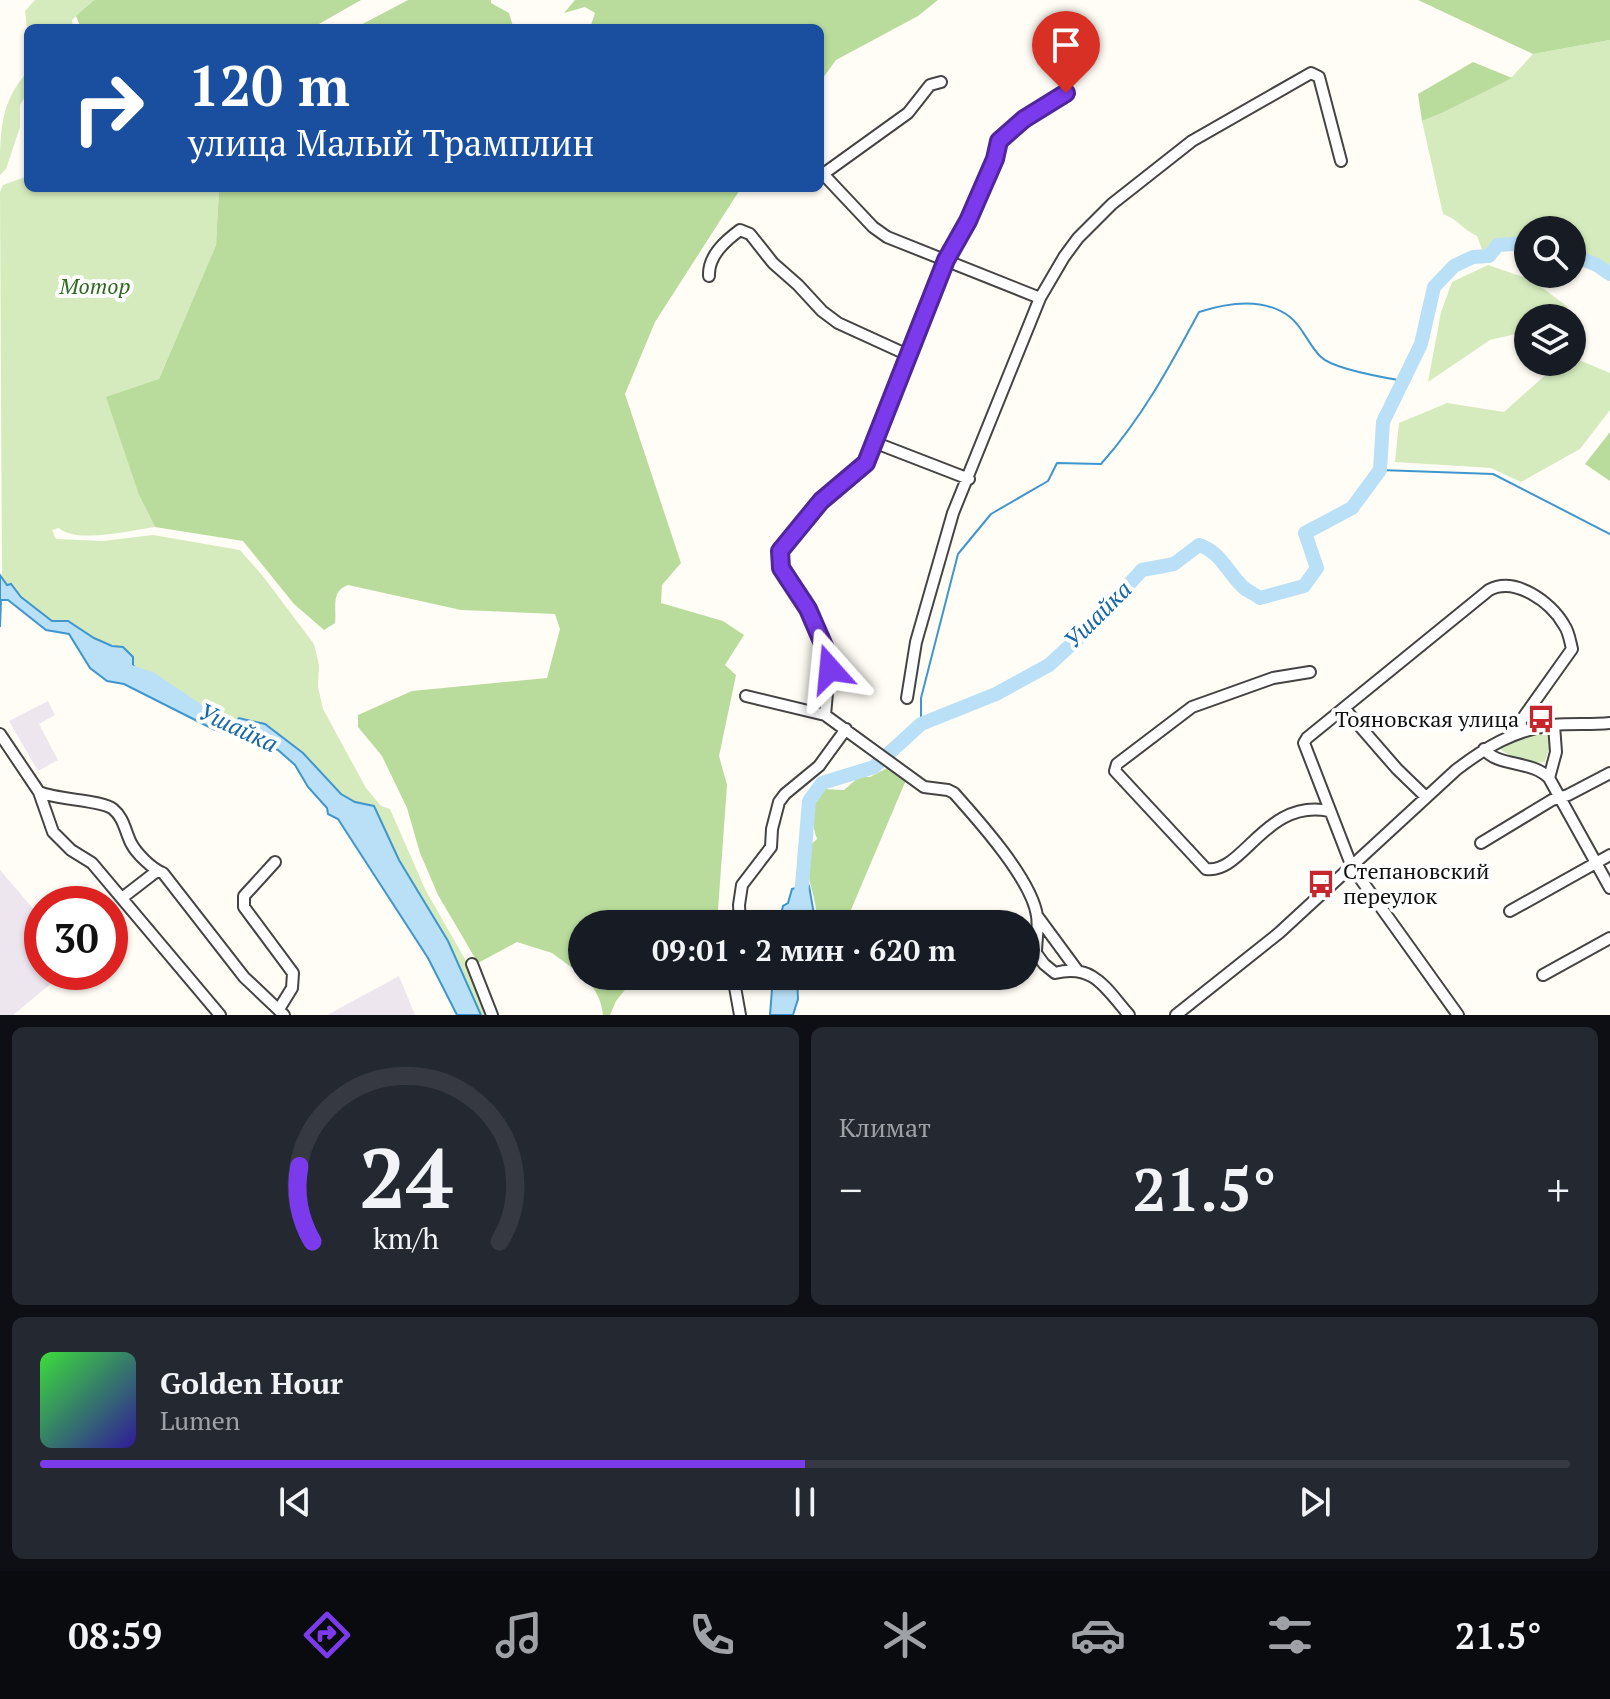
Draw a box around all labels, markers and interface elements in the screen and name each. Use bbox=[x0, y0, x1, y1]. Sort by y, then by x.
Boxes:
pin bbox=[1032, 11, 1100, 93]
icon: arrive bbox=[1044, 23, 1088, 67]
text: 120 m bbox=[188, 48, 350, 122]
icon: right bbox=[56, 56, 160, 160]
text: улица Малый Трамплин bbox=[188, 119, 594, 166]
map controls bbox=[1514, 216, 1586, 376]
button: search bbox=[1514, 216, 1586, 288]
park label: Мотор bbox=[59, 271, 130, 300]
button: layers bbox=[1514, 304, 1586, 376]
water label: Ушайка bbox=[1056, 573, 1138, 655]
position arrow bbox=[788, 627, 872, 711]
water label: Ушайка bbox=[194, 695, 283, 759]
place label: Тояновская улица bbox=[1335, 704, 1519, 733]
bus stop icon: Тояновская улица bbox=[1526, 704, 1556, 734]
place label: Степановский переулок bbox=[1343, 856, 1489, 910]
bus stop icon: Степановский переулок bbox=[1306, 869, 1336, 899]
speed limit sign: 30 bbox=[24, 886, 128, 990]
text: 09:01 · 2 мин · 620 m bbox=[652, 930, 956, 970]
text: Климат bbox=[839, 1110, 931, 1144]
text: 24 bbox=[358, 1122, 453, 1232]
text: 21.5° bbox=[1132, 1149, 1277, 1228]
text: − bbox=[839, 1160, 862, 1219]
text: + bbox=[1547, 1160, 1570, 1219]
text: km/h bbox=[372, 1219, 439, 1257]
text: Golden Hour bbox=[160, 1363, 343, 1403]
text: Lumen bbox=[160, 1403, 240, 1437]
icon: previous bbox=[273, 1480, 317, 1524]
icon: pause bbox=[783, 1480, 827, 1524]
icon: next bbox=[1293, 1480, 1337, 1524]
icon: directions bbox=[299, 1607, 355, 1663]
icon: music bbox=[491, 1607, 547, 1663]
icon: phone bbox=[684, 1607, 740, 1663]
icon: climate bbox=[877, 1607, 933, 1663]
icon: car bbox=[1070, 1607, 1126, 1663]
icon: filters bbox=[1262, 1607, 1318, 1663]
text: 08:59 bbox=[68, 1612, 162, 1659]
text: 21.5° bbox=[1455, 1612, 1542, 1659]

